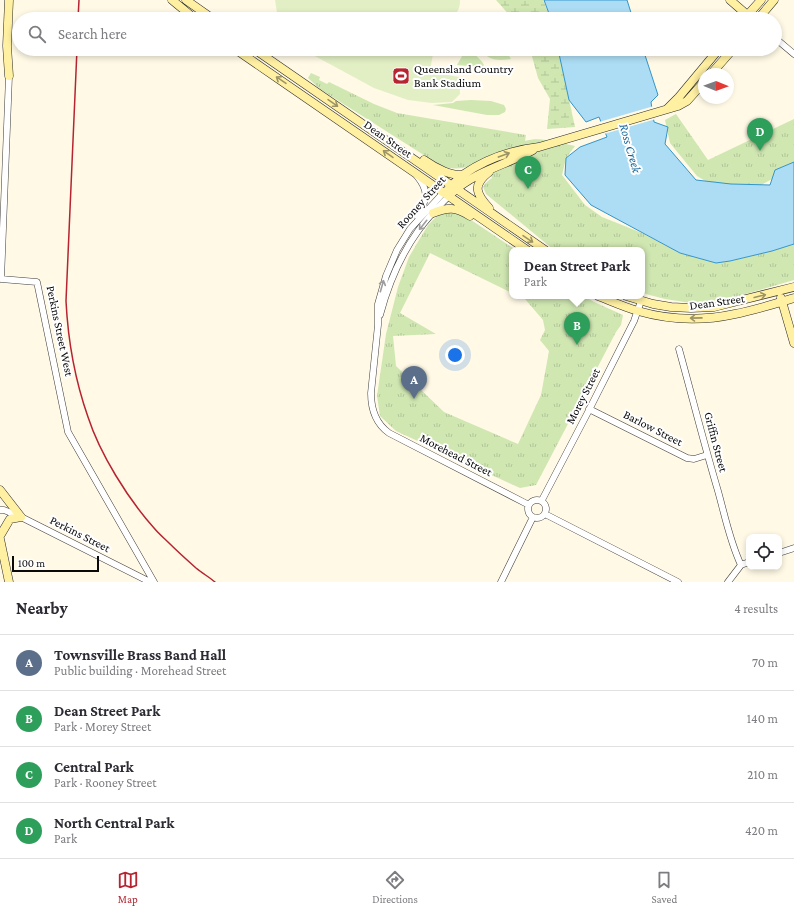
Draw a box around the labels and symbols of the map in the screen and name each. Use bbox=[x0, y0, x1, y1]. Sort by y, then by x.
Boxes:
place label: Queensland Country Bank Stadium bbox=[414, 62, 514, 90]
sports icon: Queensland Country Bank Stadium bbox=[391, 66, 411, 86]
north arrow bbox=[698, 68, 734, 104]
one-way arrow bbox=[276, 76, 287, 84]
one-way arrow bbox=[327, 99, 338, 107]
street label: Dean Street bbox=[361, 117, 416, 161]
pin: D bbox=[747, 118, 773, 151]
water label: Ross Creek bbox=[616, 122, 645, 176]
one-way arrow bbox=[383, 150, 394, 158]
one-way arrow bbox=[497, 150, 509, 158]
pin: C bbox=[515, 156, 541, 189]
street label: Rooney Street bbox=[394, 172, 449, 231]
one-way arrow bbox=[419, 220, 428, 230]
one-way arrow bbox=[523, 234, 534, 243]
one-way arrow bbox=[379, 280, 386, 293]
street label: Perkins Street West bbox=[44, 284, 77, 379]
street label: Dean Street bbox=[688, 291, 747, 313]
one-way arrow bbox=[753, 292, 766, 299]
pin: B bbox=[564, 312, 590, 345]
one-way arrow bbox=[690, 314, 703, 322]
your location bbox=[445, 345, 465, 365]
street label: Morey Street bbox=[563, 365, 604, 426]
pin: A bbox=[401, 366, 427, 399]
street label: Barlow Street bbox=[621, 407, 686, 449]
street label: Griffin Street bbox=[701, 410, 731, 475]
street label: Morehead Street bbox=[418, 431, 495, 480]
street label: Perkins Street bbox=[48, 513, 113, 556]
scale bar bbox=[12, 554, 99, 573]

